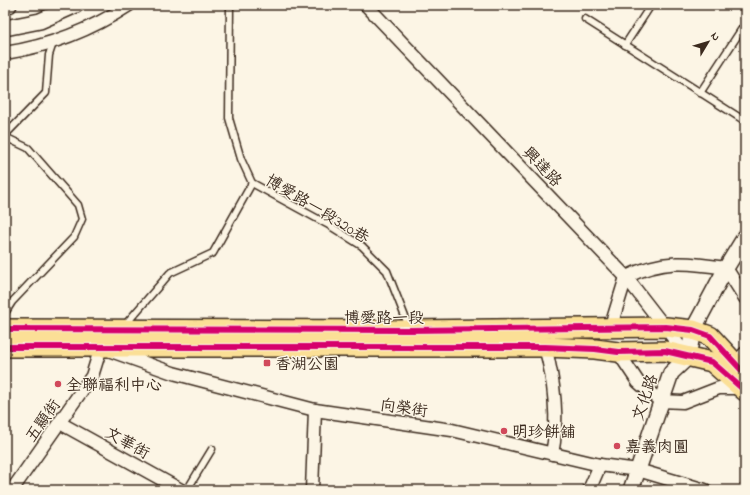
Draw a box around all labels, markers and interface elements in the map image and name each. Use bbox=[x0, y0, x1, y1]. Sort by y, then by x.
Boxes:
north arrow bbox=[688, 22, 728, 62]
text: N bbox=[706, 29, 724, 44]
street label: 興達路 bbox=[516, 142, 567, 193]
street label: 博愛路一段320巷 bbox=[260, 169, 374, 250]
street label: 博愛路一段 bbox=[344, 307, 424, 331]
place label: 香湖公園 bbox=[275, 353, 339, 377]
marker: 香湖公園 bbox=[262, 358, 272, 368]
street label: 文化路 bbox=[627, 371, 665, 424]
place label: 全聯福利中心 bbox=[66, 374, 162, 398]
marker: 全聯福利中心 bbox=[53, 379, 63, 389]
street label: 向榮街 bbox=[378, 394, 429, 424]
street label: 五顯街 bbox=[20, 395, 67, 448]
place label: 明珍餅舖 bbox=[512, 421, 576, 445]
street label: 文華街 bbox=[100, 422, 154, 466]
marker: 明珍餅舖 bbox=[499, 426, 509, 436]
place label: 嘉義肉圓 bbox=[625, 436, 689, 460]
marker: 嘉義肉圓 bbox=[612, 441, 622, 451]

